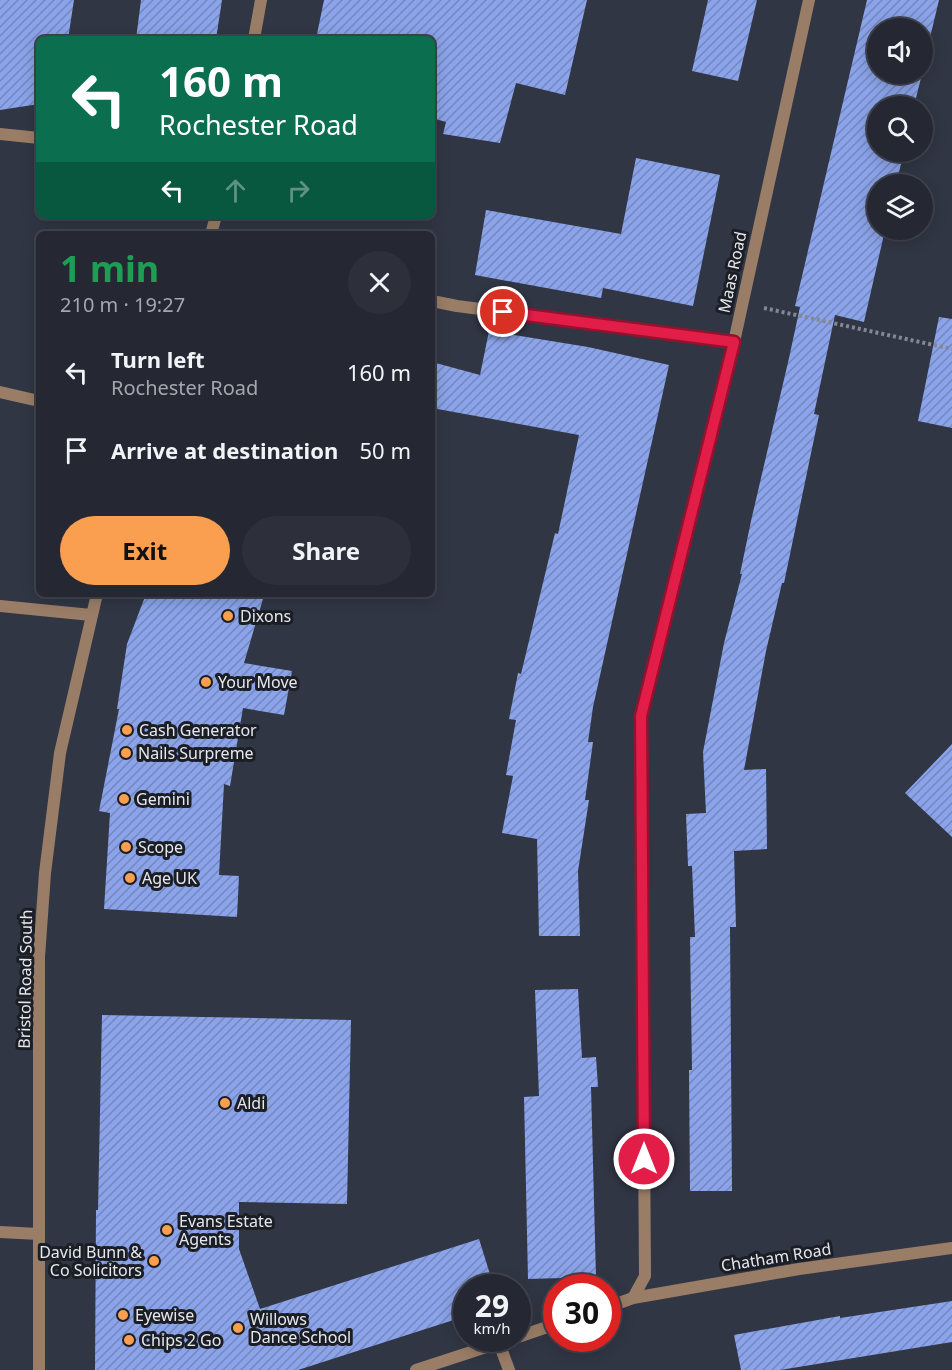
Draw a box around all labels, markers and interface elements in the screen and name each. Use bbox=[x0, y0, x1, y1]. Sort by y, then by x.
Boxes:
map controls bbox=[867, 18, 933, 240]
button: sound bbox=[867, 18, 933, 84]
text: 160 m bbox=[159, 52, 283, 109]
icon: left bbox=[60, 60, 138, 138]
button: search bbox=[867, 96, 933, 162]
text: Rochester Road bbox=[159, 106, 358, 143]
icon: left bbox=[156, 174, 189, 207]
icon: ahead bbox=[219, 174, 252, 207]
icon: right bbox=[282, 174, 315, 207]
button: layers bbox=[867, 174, 933, 240]
street label: Maas Road bbox=[713, 229, 751, 315]
text: 1 min bbox=[60, 244, 159, 293]
button: close bbox=[348, 251, 411, 314]
pin bbox=[477, 286, 528, 337]
text: 210 m · 19:27 bbox=[60, 291, 185, 318]
icon: arrive bbox=[486, 295, 519, 328]
text: Turn left bbox=[111, 344, 205, 374]
icon: left bbox=[60, 356, 93, 389]
text: 160 m bbox=[347, 357, 411, 387]
text: Rochester Road bbox=[111, 374, 258, 401]
icon: arrive bbox=[60, 434, 93, 467]
text: Arrive at destination bbox=[111, 435, 338, 465]
text: 50 m bbox=[360, 435, 411, 465]
button: Exit bbox=[60, 516, 230, 585]
button: Share bbox=[242, 516, 411, 585]
place label: Dixons bbox=[240, 605, 291, 627]
marker: Dixons bbox=[221, 609, 235, 623]
place label: Your Move bbox=[218, 671, 298, 693]
marker: Your Move bbox=[199, 675, 213, 689]
place label: Cash Generator bbox=[139, 719, 257, 741]
marker: Cash Generator bbox=[120, 723, 134, 737]
place label: Nails Surpreme bbox=[138, 742, 254, 764]
marker: Nails Surpreme bbox=[119, 746, 133, 760]
place label: Gemini bbox=[136, 788, 190, 810]
marker: Gemini bbox=[117, 792, 131, 806]
place label: Scope bbox=[138, 836, 183, 858]
marker: Scope bbox=[119, 840, 133, 854]
place label: Age UK bbox=[142, 867, 197, 889]
marker: Age UK bbox=[123, 871, 137, 885]
street label: Bristol Road South bbox=[13, 909, 37, 1049]
place label: Aldi bbox=[237, 1092, 265, 1114]
marker: Aldi bbox=[218, 1096, 232, 1110]
position arrow bbox=[612, 1127, 676, 1191]
place label: Evans Estate Agents bbox=[179, 1210, 273, 1250]
marker: Evans Estate Agents bbox=[160, 1223, 174, 1237]
street label: Chatham Road bbox=[719, 1237, 833, 1277]
place label: David Bunn & Co Solicitors bbox=[39, 1241, 142, 1281]
marker: David Bunn & Co Solicitors bbox=[147, 1254, 161, 1268]
speed limit sign: 30 bbox=[543, 1274, 621, 1352]
text: 29 bbox=[475, 1285, 509, 1326]
place label: Eyewise bbox=[135, 1304, 194, 1326]
marker: Eyewise bbox=[116, 1308, 130, 1322]
place label: Willows Dance School bbox=[250, 1308, 351, 1348]
text: km/h bbox=[474, 1318, 510, 1338]
marker: Willows Dance School bbox=[231, 1321, 245, 1335]
place label: Chips 2 Go bbox=[141, 1329, 221, 1351]
marker: Chips 2 Go bbox=[122, 1333, 136, 1347]

